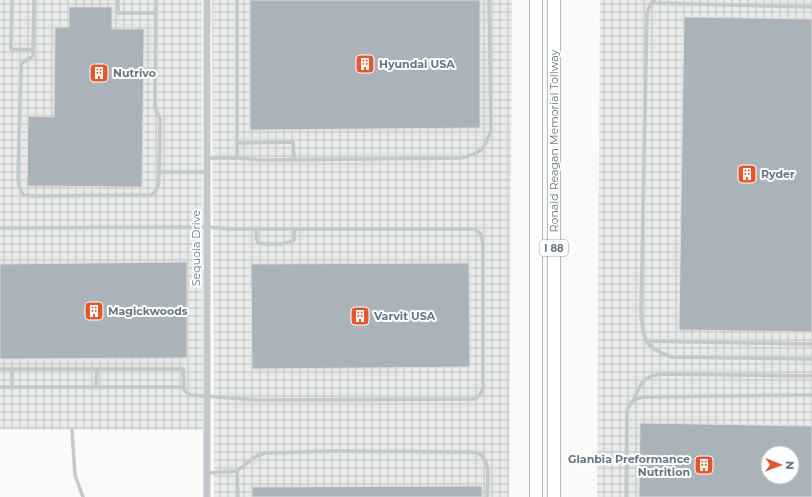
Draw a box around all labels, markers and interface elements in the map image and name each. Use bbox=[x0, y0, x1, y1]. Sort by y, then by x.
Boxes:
street label: Ronald Reagan Memorial Tollway bbox=[547, 50, 561, 232]
building icon: Hyundai USA bbox=[354, 53, 376, 75]
place label: Hyundai USA bbox=[379, 57, 455, 71]
building icon: Nutrivo bbox=[88, 62, 110, 84]
place label: Nutrivo bbox=[113, 66, 156, 80]
building icon: Ryder bbox=[736, 163, 758, 185]
place label: Ryder bbox=[761, 167, 795, 181]
street label: Sequoia Drive bbox=[189, 210, 203, 286]
road number: I 88 bbox=[540, 240, 568, 256]
building icon: Magickwoods bbox=[83, 300, 105, 322]
place label: Magickwoods bbox=[108, 304, 188, 318]
building icon: Varvit USA bbox=[349, 305, 371, 327]
place label: Varvit USA bbox=[373, 309, 436, 323]
north arrow bbox=[760, 445, 800, 485]
place label: Glanbia Preformance Nutrition bbox=[568, 452, 690, 479]
building icon: Glanbia Preformance Nutrition bbox=[693, 454, 715, 476]
text: N bbox=[783, 461, 797, 470]

